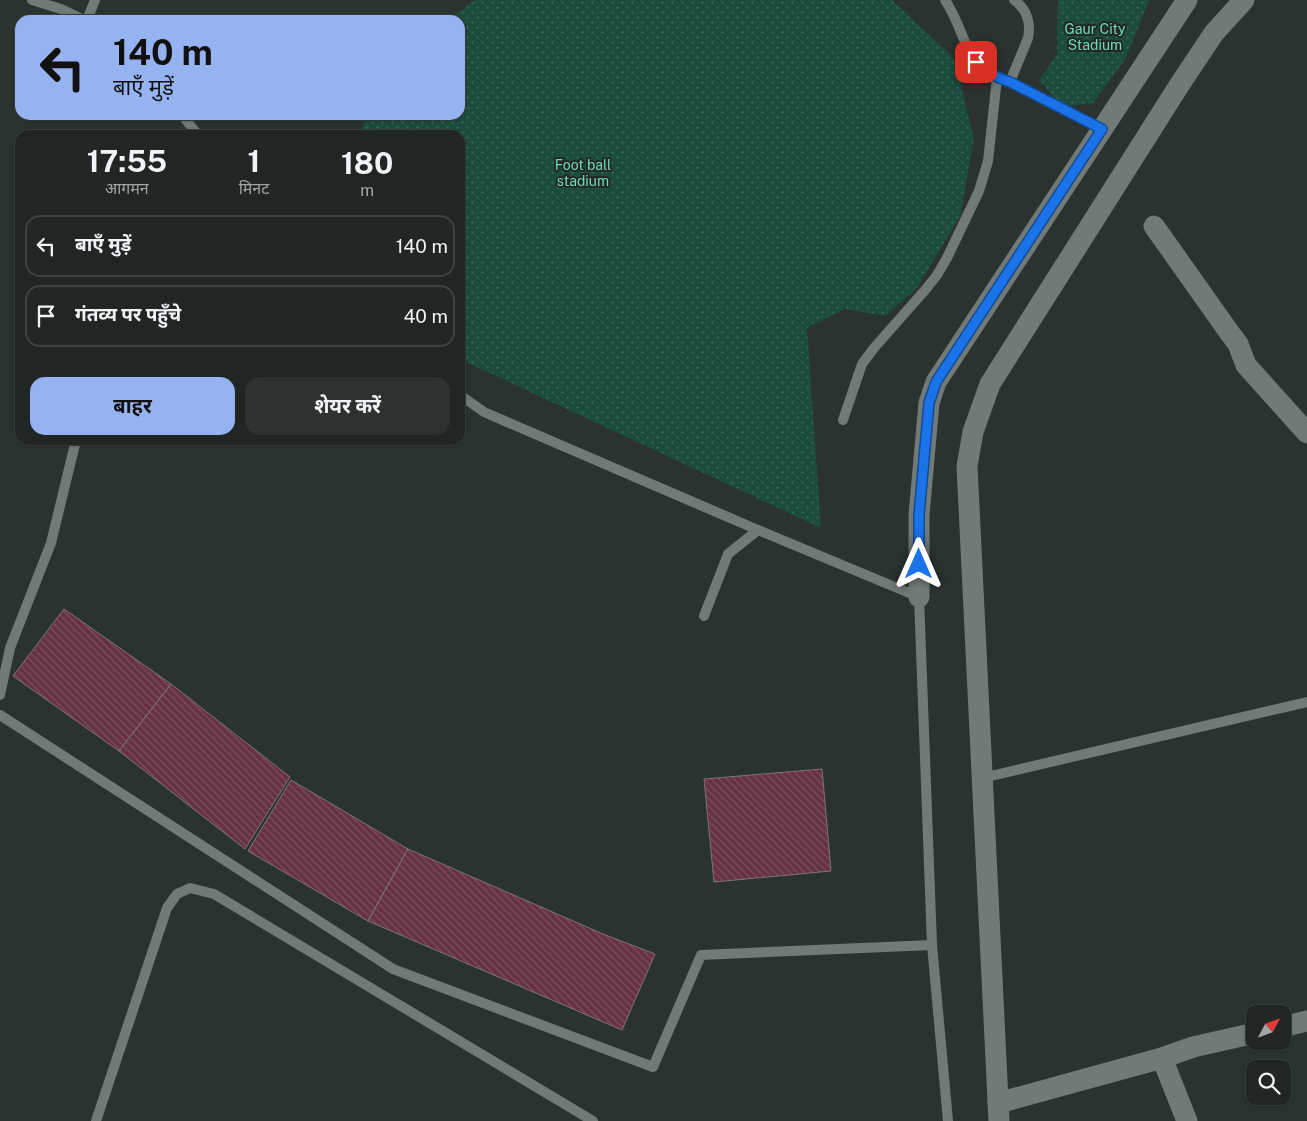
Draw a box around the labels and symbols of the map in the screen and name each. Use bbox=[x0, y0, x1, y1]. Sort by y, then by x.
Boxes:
park label: Gaur City Stadium bbox=[1064, 21, 1126, 53]
pin bbox=[955, 41, 997, 83]
park label: Foot ball stadium bbox=[555, 157, 611, 189]
position arrow bbox=[892, 537, 944, 589]
north arrow bbox=[1246, 1005, 1291, 1050]

